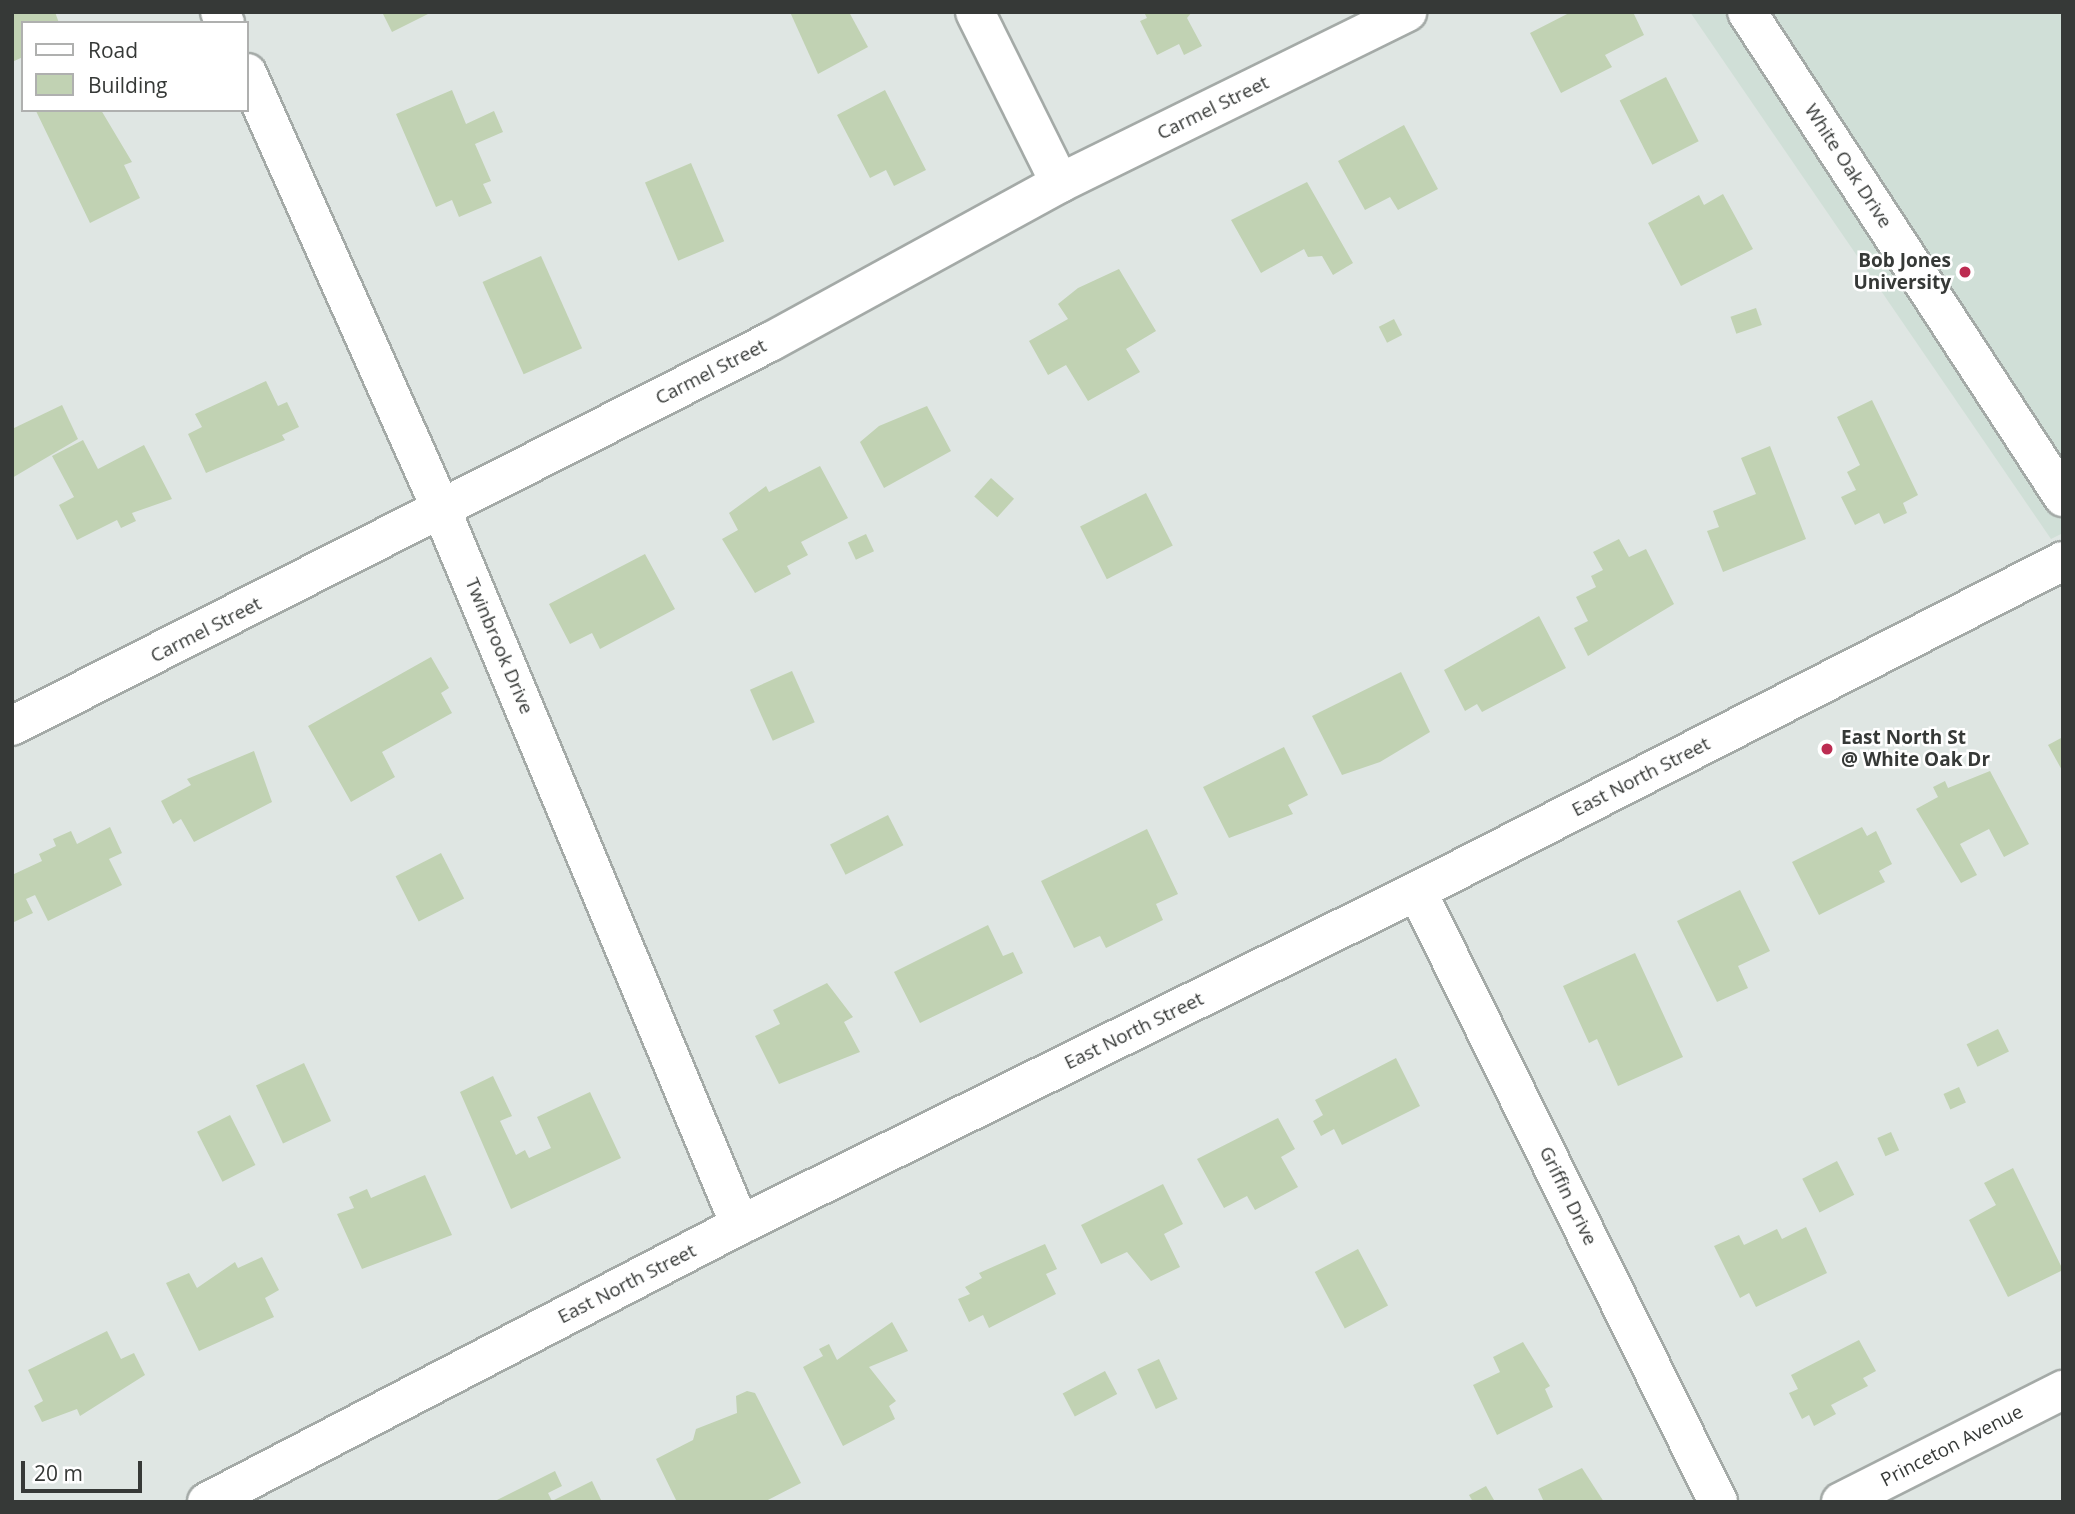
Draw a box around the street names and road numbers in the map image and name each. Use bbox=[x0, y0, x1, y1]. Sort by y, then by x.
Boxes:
street label: Carmel Street bbox=[1153, 71, 1273, 145]
street label: White Oak Drive bbox=[1799, 100, 1897, 232]
street label: Carmel Street bbox=[652, 334, 770, 410]
street label: Twinbrook Drive bbox=[460, 575, 538, 717]
street label: Carmel Street bbox=[147, 592, 265, 668]
street label: East North Street bbox=[1568, 732, 1714, 822]
street label: East North Street bbox=[1061, 987, 1207, 1075]
street label: Griffin Drive bbox=[1534, 1143, 1602, 1249]
street label: East North Street bbox=[554, 1239, 700, 1329]
street label: Princeton Avenue bbox=[1877, 1400, 2027, 1492]

